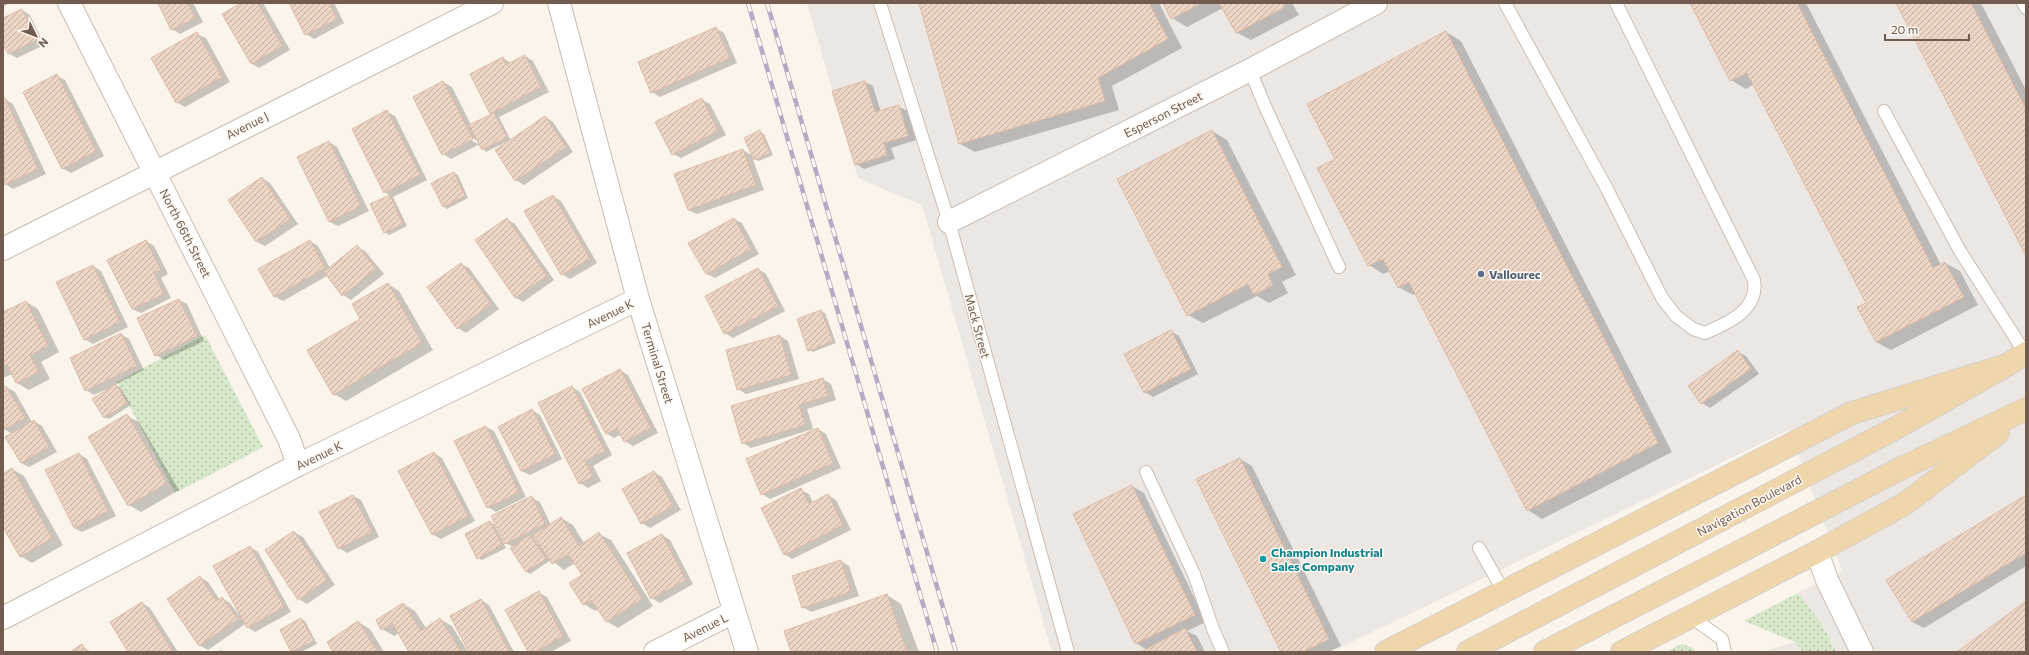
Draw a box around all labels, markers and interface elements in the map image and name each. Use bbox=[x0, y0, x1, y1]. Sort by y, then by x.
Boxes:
north arrow bbox=[16, 16, 56, 56]
scale bar bbox=[1885, 16, 1969, 42]
text: 20 m bbox=[1891, 22, 1918, 36]
text: N bbox=[36, 36, 51, 51]
street label: Esperson Street bbox=[1121, 88, 1205, 140]
street label: Avenue J bbox=[223, 108, 271, 143]
street label: North 66th Street bbox=[158, 186, 214, 280]
place label: Vallourec bbox=[1489, 267, 1541, 281]
marker: Vallourec bbox=[1476, 269, 1486, 279]
street label: Mack Street bbox=[963, 292, 993, 360]
street label: Avenue K bbox=[584, 296, 636, 330]
street label: Terminal Street bbox=[639, 321, 677, 405]
street label: Avenue K bbox=[293, 438, 345, 472]
street label: Navigation Boulevard bbox=[1694, 472, 1804, 538]
place label: Champion Industrial Sales Company bbox=[1271, 545, 1383, 573]
marker: Champion Industrial Sales Company bbox=[1258, 554, 1268, 564]
street label: Avenue L bbox=[680, 610, 730, 644]

